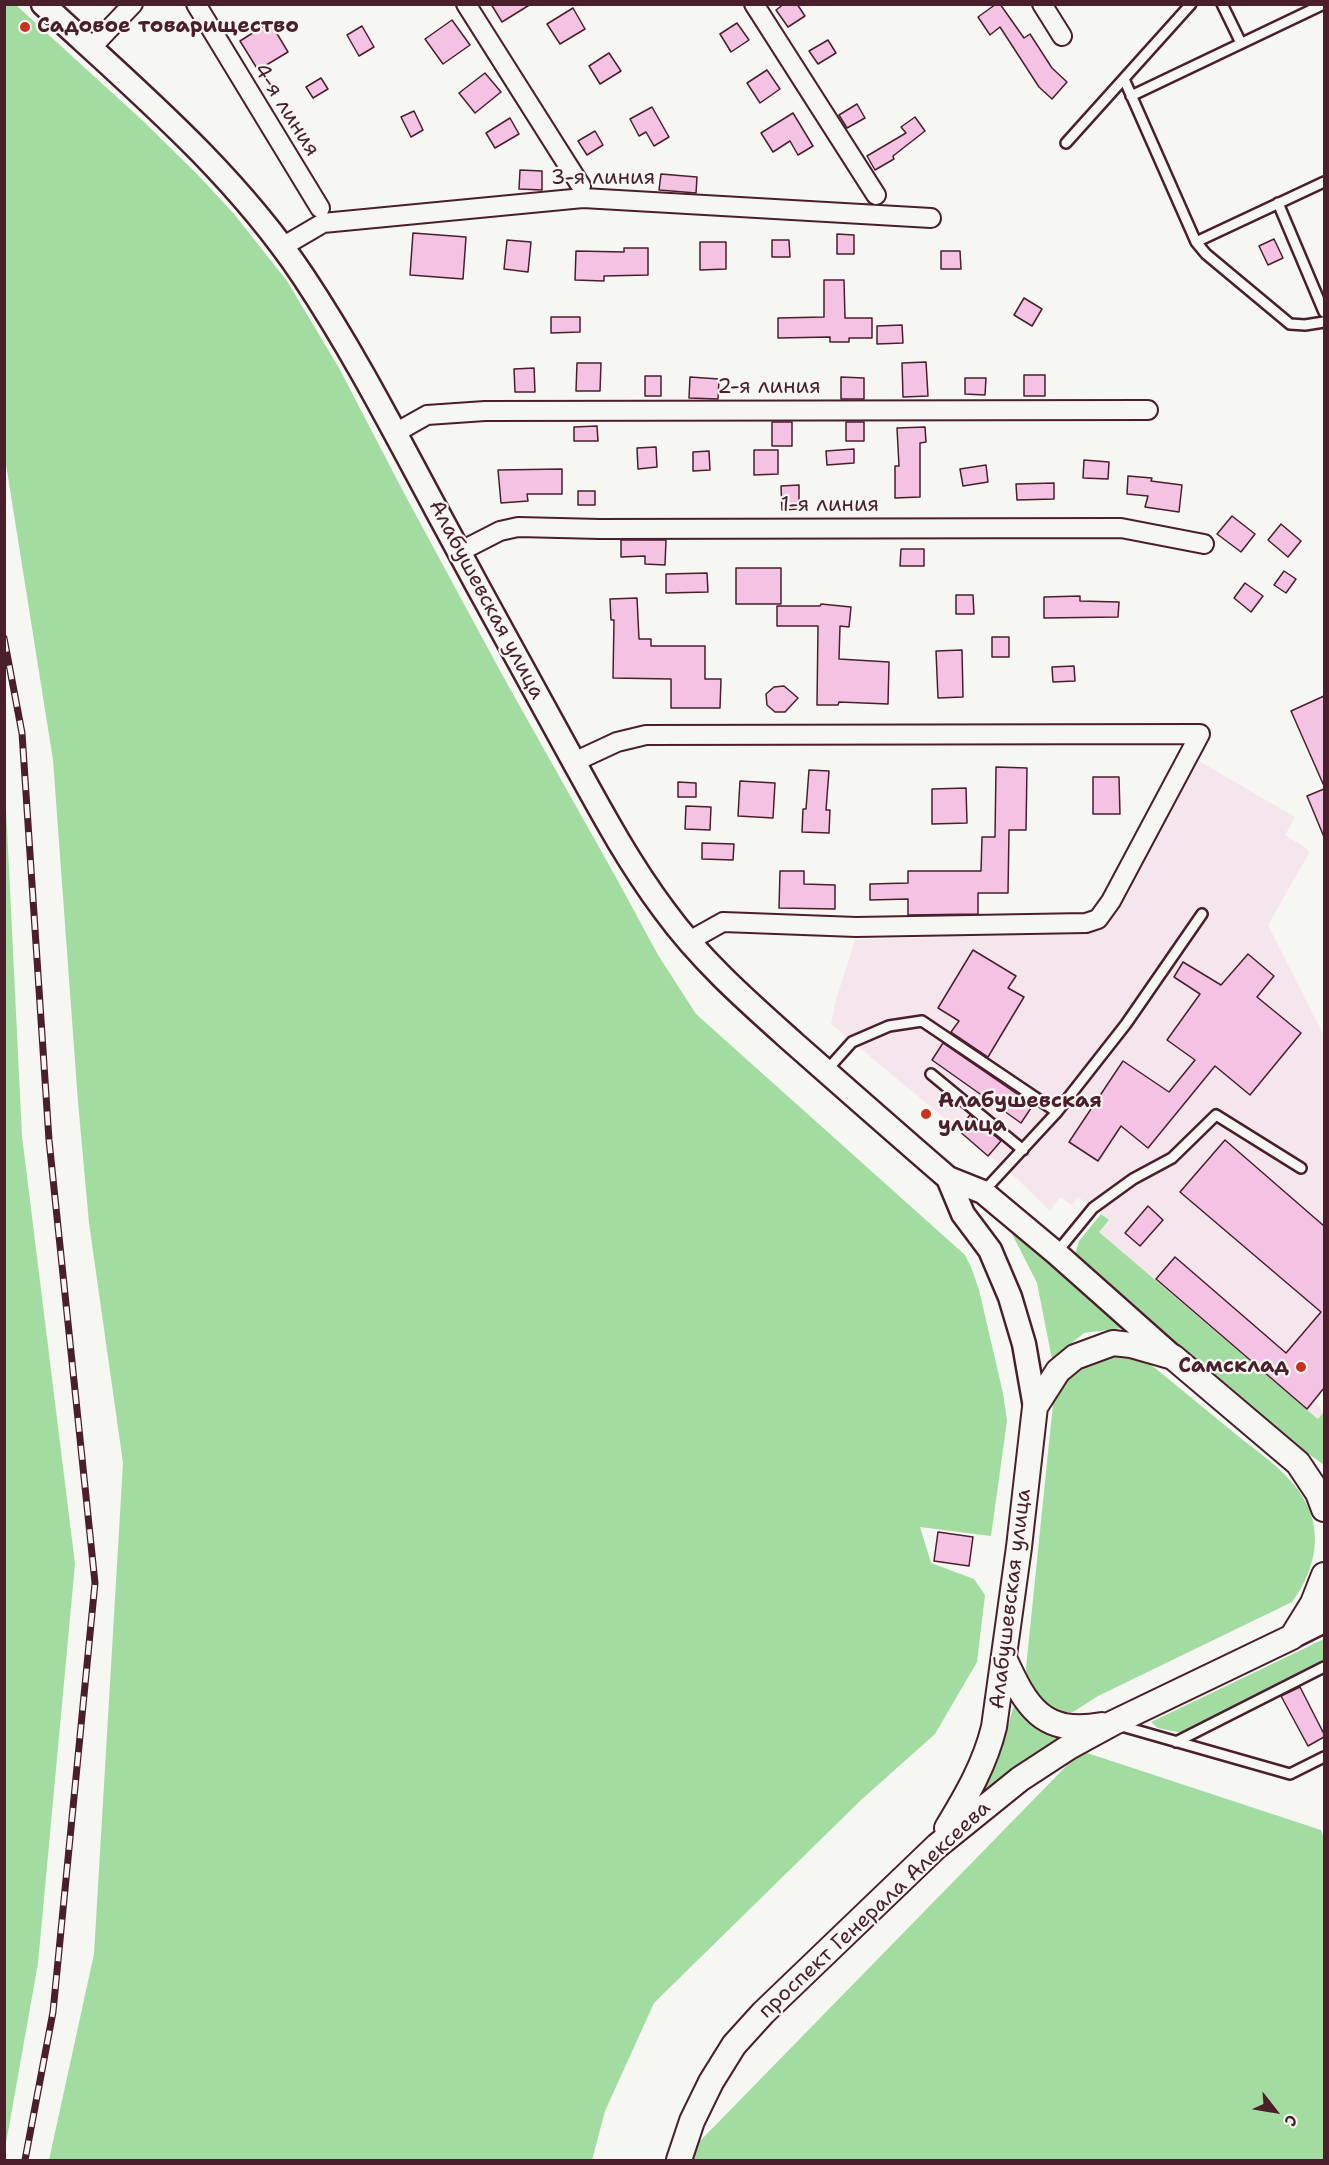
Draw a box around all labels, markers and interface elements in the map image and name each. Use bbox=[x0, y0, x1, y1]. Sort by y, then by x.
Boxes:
place label: Садовое товарищество bbox=[37, 14, 299, 40]
marker: Садовое товарищество bbox=[18, 20, 32, 34]
street label: 4-я линия bbox=[248, 59, 324, 161]
street label: 3-я линия bbox=[551, 166, 655, 192]
street label: 2-я линия bbox=[717, 375, 821, 401]
street label: 1-я линия bbox=[781, 493, 879, 519]
street label: Алабушевская улица bbox=[423, 496, 549, 704]
place label: Алабушевская улица bbox=[938, 1089, 1102, 1139]
marker: Алабушевская улица bbox=[919, 1107, 933, 1121]
place label: Самсклад bbox=[1178, 1354, 1289, 1380]
marker: Самсклад bbox=[1294, 1360, 1308, 1374]
street label: Алабушевская улица bbox=[985, 1487, 1037, 1711]
street label: проспект Генерала Алексеева bbox=[754, 1796, 996, 2024]
north arrow bbox=[1245, 2081, 1305, 2141]
text: С bbox=[1279, 2111, 1302, 2130]

